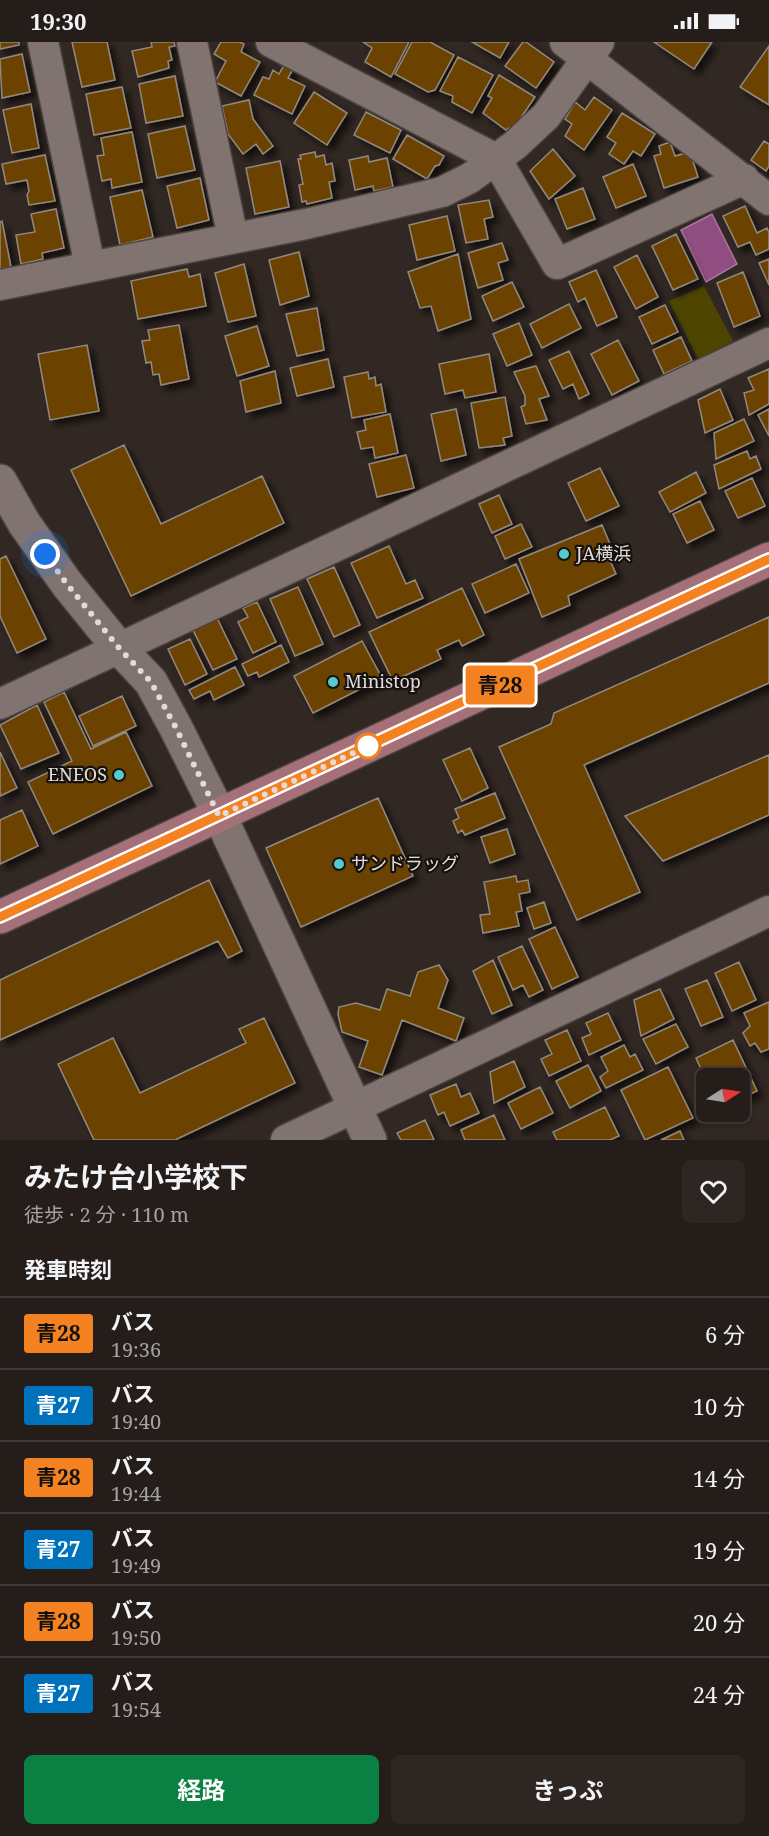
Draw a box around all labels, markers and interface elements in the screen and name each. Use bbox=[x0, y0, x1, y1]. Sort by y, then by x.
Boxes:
text: 19:30 bbox=[30, 6, 86, 36]
your location bbox=[30, 539, 60, 569]
place label: JA横浜 bbox=[575, 541, 631, 565]
marker: JA横浜 bbox=[557, 547, 571, 561]
line badge: 青28 bbox=[466, 666, 534, 704]
place label: Ministop bbox=[345, 669, 421, 693]
text: 青28 bbox=[478, 671, 522, 699]
marker: Ministop bbox=[326, 675, 340, 689]
unlabelled marker bbox=[355, 733, 381, 759]
place label: ENEOS bbox=[48, 762, 107, 786]
marker: ENEOS bbox=[112, 768, 126, 782]
place label: サンドラッグ bbox=[351, 851, 459, 875]
marker: サンドラッグ bbox=[332, 857, 346, 871]
north arrow bbox=[696, 1068, 750, 1122]
map controls bbox=[696, 1068, 750, 1122]
text: みたけ台小学校下 bbox=[24, 1157, 248, 1195]
button: heart bbox=[682, 1160, 745, 1223]
text: 徒歩 · 2 分 · 110 m bbox=[24, 1201, 189, 1228]
text: 発車時刻 bbox=[24, 1254, 112, 1284]
text: バス bbox=[111, 1306, 155, 1336]
text: 青28 bbox=[36, 1319, 81, 1347]
text: 6 分 bbox=[705, 1319, 745, 1349]
text: 19:36 bbox=[111, 1336, 161, 1363]
text: バス bbox=[111, 1378, 155, 1408]
text: 青27 bbox=[36, 1391, 81, 1419]
text: 10 分 bbox=[693, 1391, 745, 1421]
text: 19:40 bbox=[111, 1408, 161, 1435]
text: バス bbox=[111, 1450, 155, 1480]
text: 青28 bbox=[36, 1463, 81, 1491]
text: 14 分 bbox=[693, 1463, 745, 1493]
text: 19:44 bbox=[111, 1480, 161, 1507]
text: バス bbox=[111, 1522, 155, 1552]
text: 青27 bbox=[36, 1535, 81, 1563]
text: 19 分 bbox=[693, 1535, 745, 1565]
text: 19:49 bbox=[111, 1552, 161, 1579]
text: バス bbox=[111, 1594, 155, 1624]
text: 青28 bbox=[36, 1607, 81, 1635]
text: 20 分 bbox=[693, 1607, 745, 1637]
text: 19:50 bbox=[111, 1624, 161, 1651]
text: バス bbox=[111, 1666, 155, 1696]
text: 青27 bbox=[36, 1679, 81, 1707]
text: 24 分 bbox=[693, 1679, 745, 1709]
text: 19:54 bbox=[111, 1696, 161, 1723]
button: 経路 bbox=[24, 1755, 379, 1824]
button: きっぷ bbox=[391, 1755, 745, 1824]

